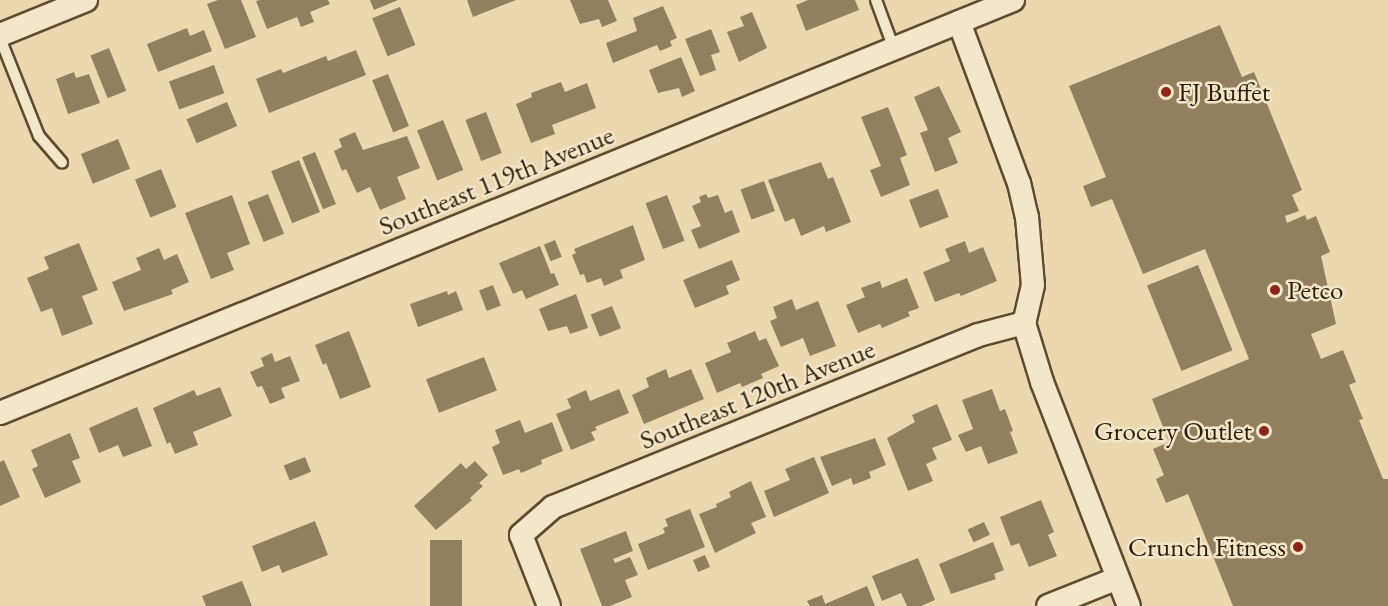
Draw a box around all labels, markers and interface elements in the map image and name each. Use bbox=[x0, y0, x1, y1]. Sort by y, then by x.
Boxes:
place label: FJ Buffet bbox=[1178, 76, 1270, 108]
marker: FJ Buffet bbox=[1159, 85, 1173, 99]
street label: Southeast 119th Avenue bbox=[374, 118, 618, 242]
place label: Petco bbox=[1287, 274, 1343, 306]
marker: Petco bbox=[1268, 283, 1282, 297]
street label: Southeast 120th Avenue bbox=[635, 332, 879, 456]
place label: Grocery Outlet bbox=[1094, 415, 1252, 447]
marker: Grocery Outlet bbox=[1257, 424, 1271, 438]
place label: Crunch Fitness bbox=[1128, 531, 1286, 563]
marker: Crunch Fitness bbox=[1291, 540, 1305, 554]

